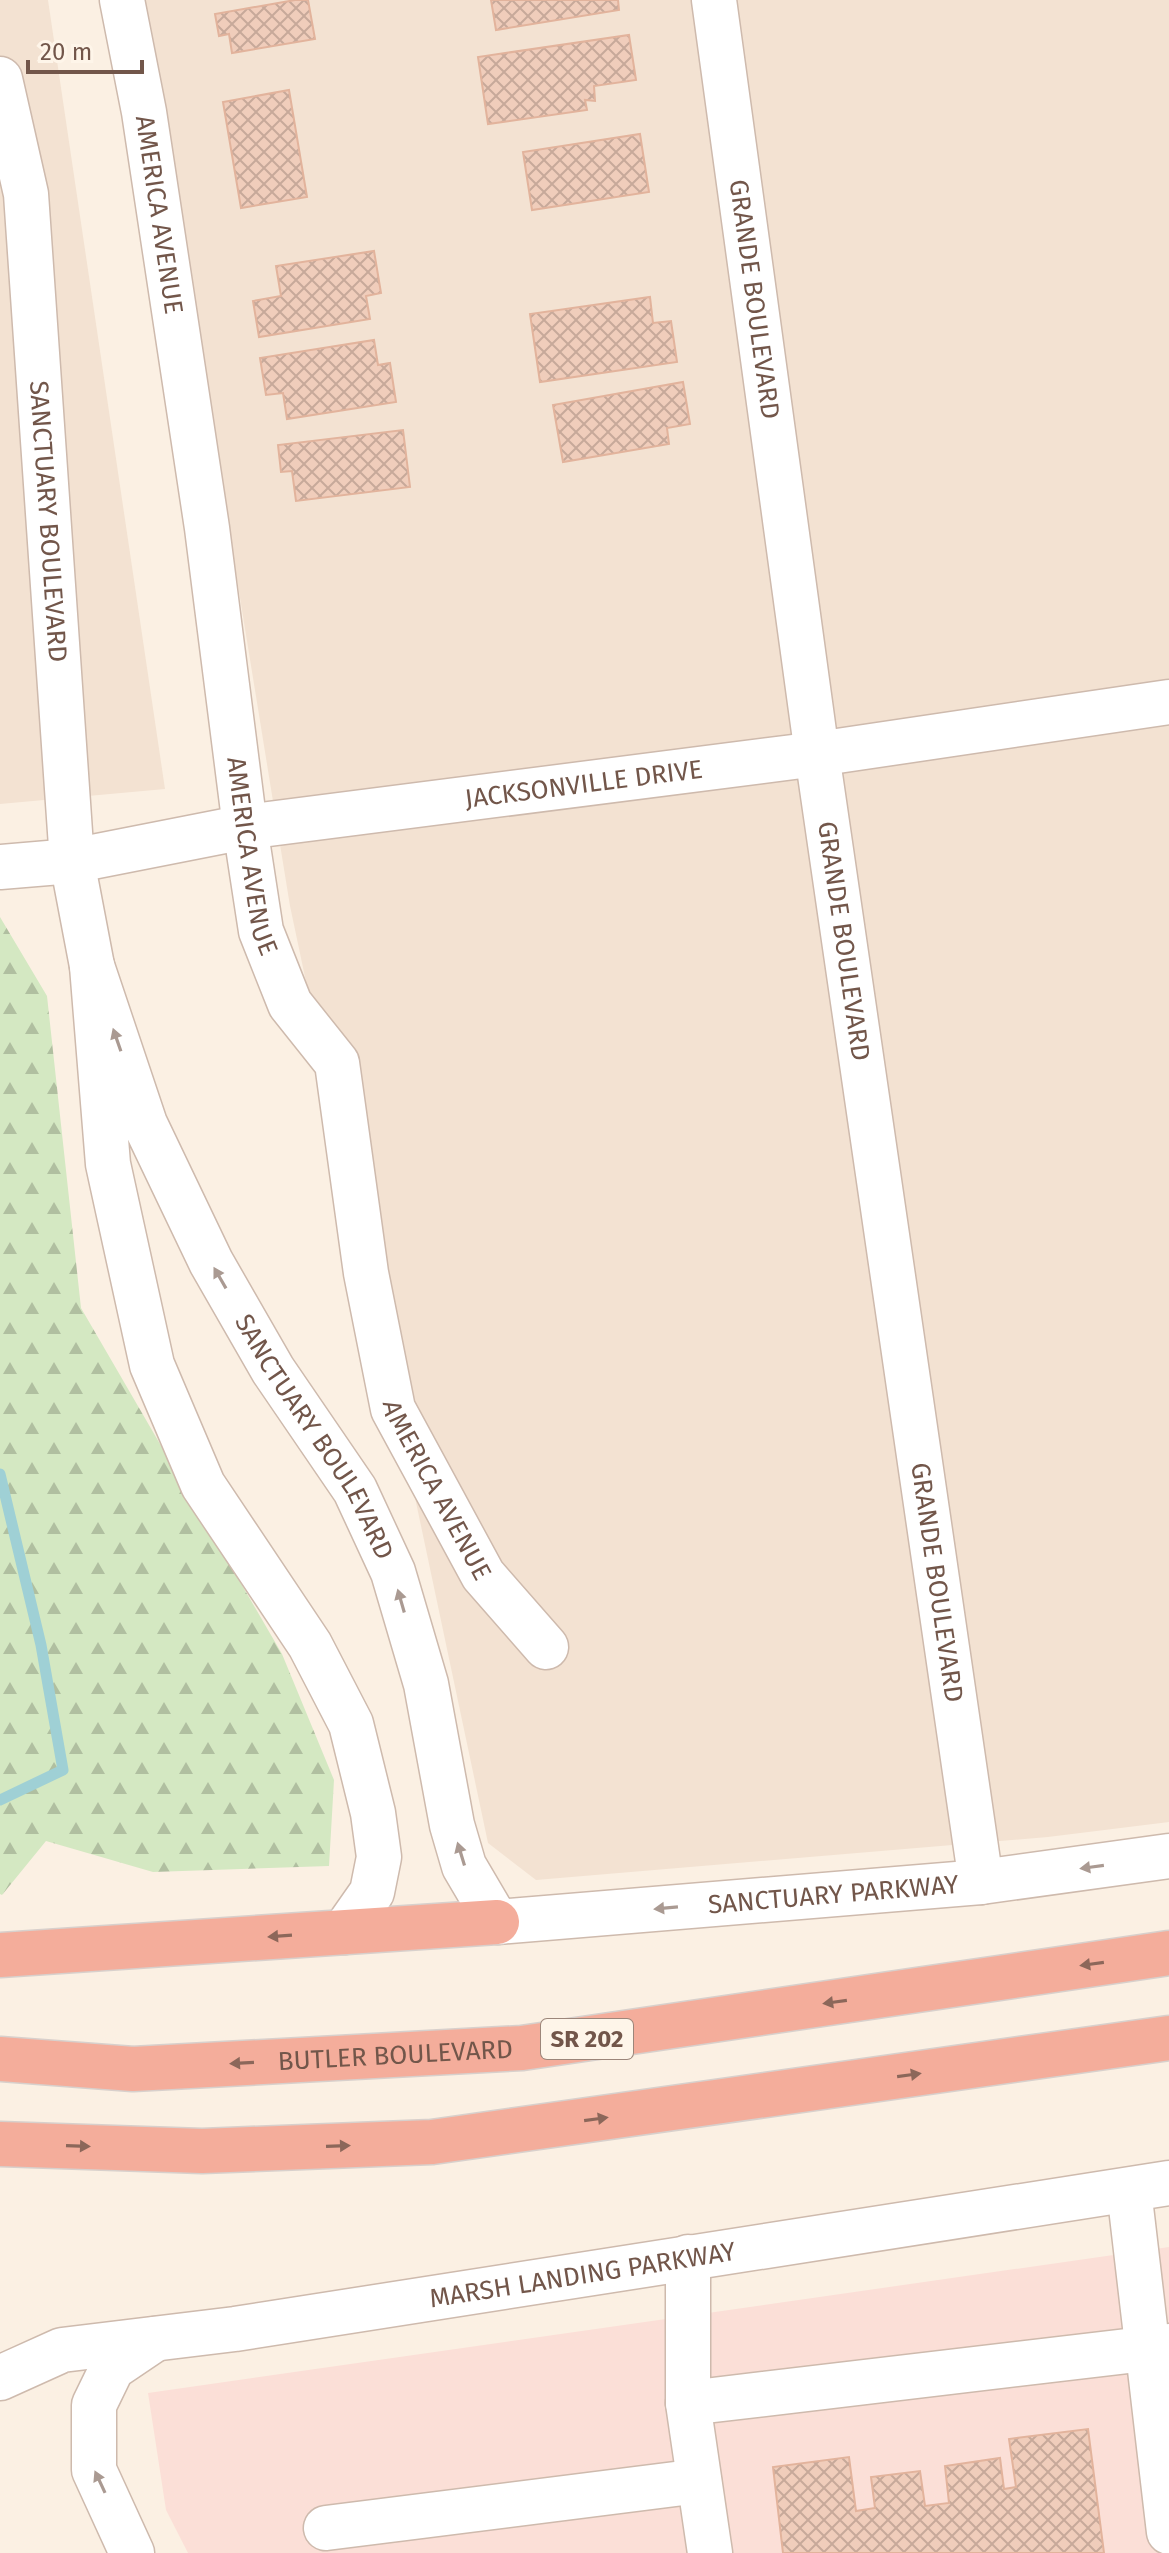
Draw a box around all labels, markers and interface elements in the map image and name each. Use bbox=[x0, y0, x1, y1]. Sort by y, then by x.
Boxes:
scale bar bbox=[28, 24, 142, 74]
text: 20 m bbox=[40, 38, 92, 66]
street label: AMERICA AVENUE bbox=[129, 113, 190, 316]
street label: GRANDE BOULEVARD bbox=[723, 177, 787, 421]
street label: SANCTUARY BOULEVARD bbox=[23, 380, 74, 663]
street label: JACKSONVILLE DRIVE bbox=[463, 753, 704, 814]
street label: AMERICA AVENUE bbox=[221, 755, 285, 960]
street label: GRANDE BOULEVARD bbox=[811, 819, 877, 1063]
one-way arrow bbox=[111, 1028, 123, 1052]
one-way arrow bbox=[213, 1267, 227, 1289]
street label: SANCTUARY BOULEVARD bbox=[229, 1308, 400, 1564]
street label: AMERICA AVENUE bbox=[376, 1398, 498, 1585]
street label: GRANDE BOULEVARD bbox=[905, 1460, 970, 1704]
one-way arrow bbox=[394, 1589, 407, 1613]
one-way arrow bbox=[454, 1842, 467, 1866]
one-way arrow bbox=[1079, 1861, 1104, 1874]
street label: SANCTUARY PARKWAY bbox=[707, 1868, 961, 1920]
one-way arrow bbox=[653, 1902, 678, 1915]
one-way arrow bbox=[267, 1930, 292, 1943]
one-way arrow bbox=[1079, 1958, 1104, 1971]
one-way arrow bbox=[822, 1996, 847, 2009]
road number: SR 202 bbox=[541, 2019, 633, 2059]
street label: BUTLER BOULEVARD bbox=[277, 2033, 514, 2077]
one-way arrow bbox=[229, 2057, 254, 2070]
one-way arrow bbox=[897, 2068, 922, 2081]
one-way arrow bbox=[584, 2112, 609, 2125]
one-way arrow bbox=[326, 2139, 351, 2152]
one-way arrow bbox=[66, 2140, 91, 2153]
street label: MARSH LANDING PARKWAY bbox=[427, 2235, 738, 2314]
one-way arrow bbox=[93, 2470, 107, 2494]

